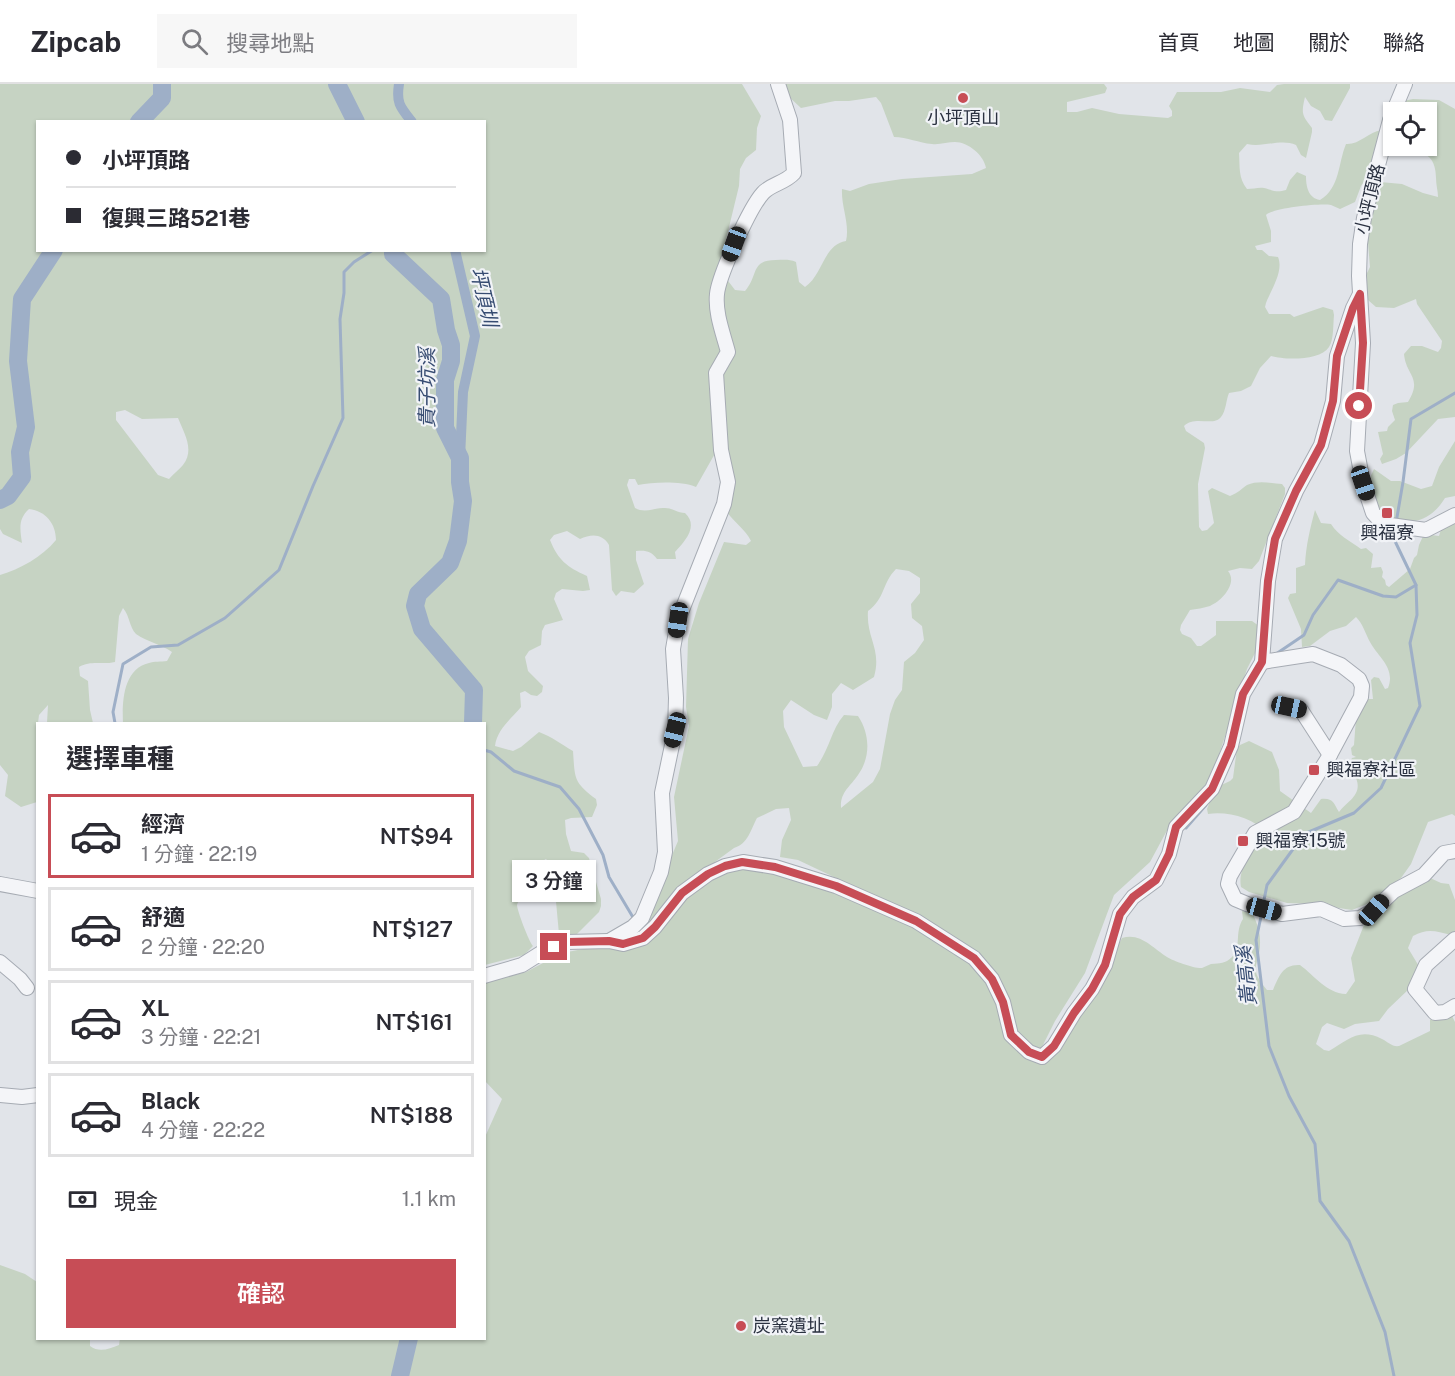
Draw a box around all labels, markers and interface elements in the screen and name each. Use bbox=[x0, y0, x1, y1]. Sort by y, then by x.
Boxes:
search box bbox=[157, 14, 577, 68]
text: Zipcab bbox=[30, 25, 121, 58]
icon: search bbox=[178, 25, 211, 58]
text: 搜尋地點 bbox=[226, 30, 314, 56]
text: 首頁 bbox=[1158, 30, 1200, 55]
text: 地圖 bbox=[1233, 30, 1275, 55]
text: 關於 bbox=[1308, 30, 1350, 55]
text: 聯絡 bbox=[1383, 30, 1425, 55]
marker: 小坪頂山 bbox=[956, 91, 970, 105]
map controls bbox=[1383, 102, 1437, 156]
button: locate bbox=[1383, 102, 1437, 156]
place label: 小坪頂山 bbox=[927, 107, 999, 128]
text: 小坪頂路 bbox=[102, 147, 190, 173]
street label: 小坪頂路 bbox=[1351, 161, 1388, 236]
text: 復興三路521巷 bbox=[102, 205, 250, 231]
car bbox=[719, 224, 749, 264]
water label: 坪頂圳 bbox=[466, 265, 503, 332]
water label: 貴子坑溪 bbox=[415, 345, 439, 428]
route start bbox=[1345, 392, 1372, 419]
car bbox=[1349, 463, 1377, 503]
marker: 興福寮 bbox=[1380, 506, 1394, 520]
place label: 興福寮 bbox=[1360, 522, 1414, 543]
car bbox=[667, 601, 689, 639]
car bbox=[1270, 694, 1308, 720]
car bbox=[662, 710, 688, 750]
text: 選擇車種 bbox=[66, 742, 174, 774]
place label: 興福寮社區 bbox=[1326, 759, 1416, 780]
marker: 興福寮社區 bbox=[1307, 763, 1321, 777]
icon: car bbox=[69, 809, 123, 863]
text: 經濟 bbox=[141, 811, 185, 837]
text: NT$94 bbox=[380, 823, 453, 849]
place label: 興福寮15號 bbox=[1255, 830, 1346, 851]
marker: 興福寮15號 bbox=[1236, 834, 1250, 848]
text: 1 分鐘 · 22:19 bbox=[141, 842, 257, 866]
callout: 3 分鐘 bbox=[512, 860, 596, 902]
text: 3 分鐘 bbox=[525, 869, 583, 893]
car bbox=[1355, 891, 1393, 929]
car bbox=[1244, 896, 1284, 922]
icon: car bbox=[69, 902, 123, 956]
text: 舒適 bbox=[141, 904, 185, 930]
text: NT$127 bbox=[372, 916, 453, 942]
route end bbox=[540, 933, 567, 960]
text: 2 分鐘 · 22:20 bbox=[141, 935, 265, 959]
water label: 黃高溪 bbox=[1231, 942, 1261, 1007]
icon: car bbox=[69, 995, 123, 1049]
text: XL bbox=[141, 995, 169, 1021]
text: NT$161 bbox=[375, 1009, 453, 1035]
text: 3 分鐘 · 22:21 bbox=[141, 1025, 261, 1049]
icon: car bbox=[69, 1088, 123, 1142]
text: Black bbox=[141, 1088, 200, 1114]
text: NT$188 bbox=[370, 1102, 453, 1128]
text: 4 分鐘 · 22:22 bbox=[141, 1118, 265, 1142]
icon: cash bbox=[66, 1183, 99, 1216]
text: 1.1 km bbox=[402, 1187, 456, 1211]
text: 現金 bbox=[114, 1188, 158, 1214]
button: 確認 bbox=[66, 1259, 456, 1328]
place label: 炭窯遺址 bbox=[753, 1315, 825, 1336]
marker: 炭窯遺址 bbox=[734, 1319, 748, 1333]

